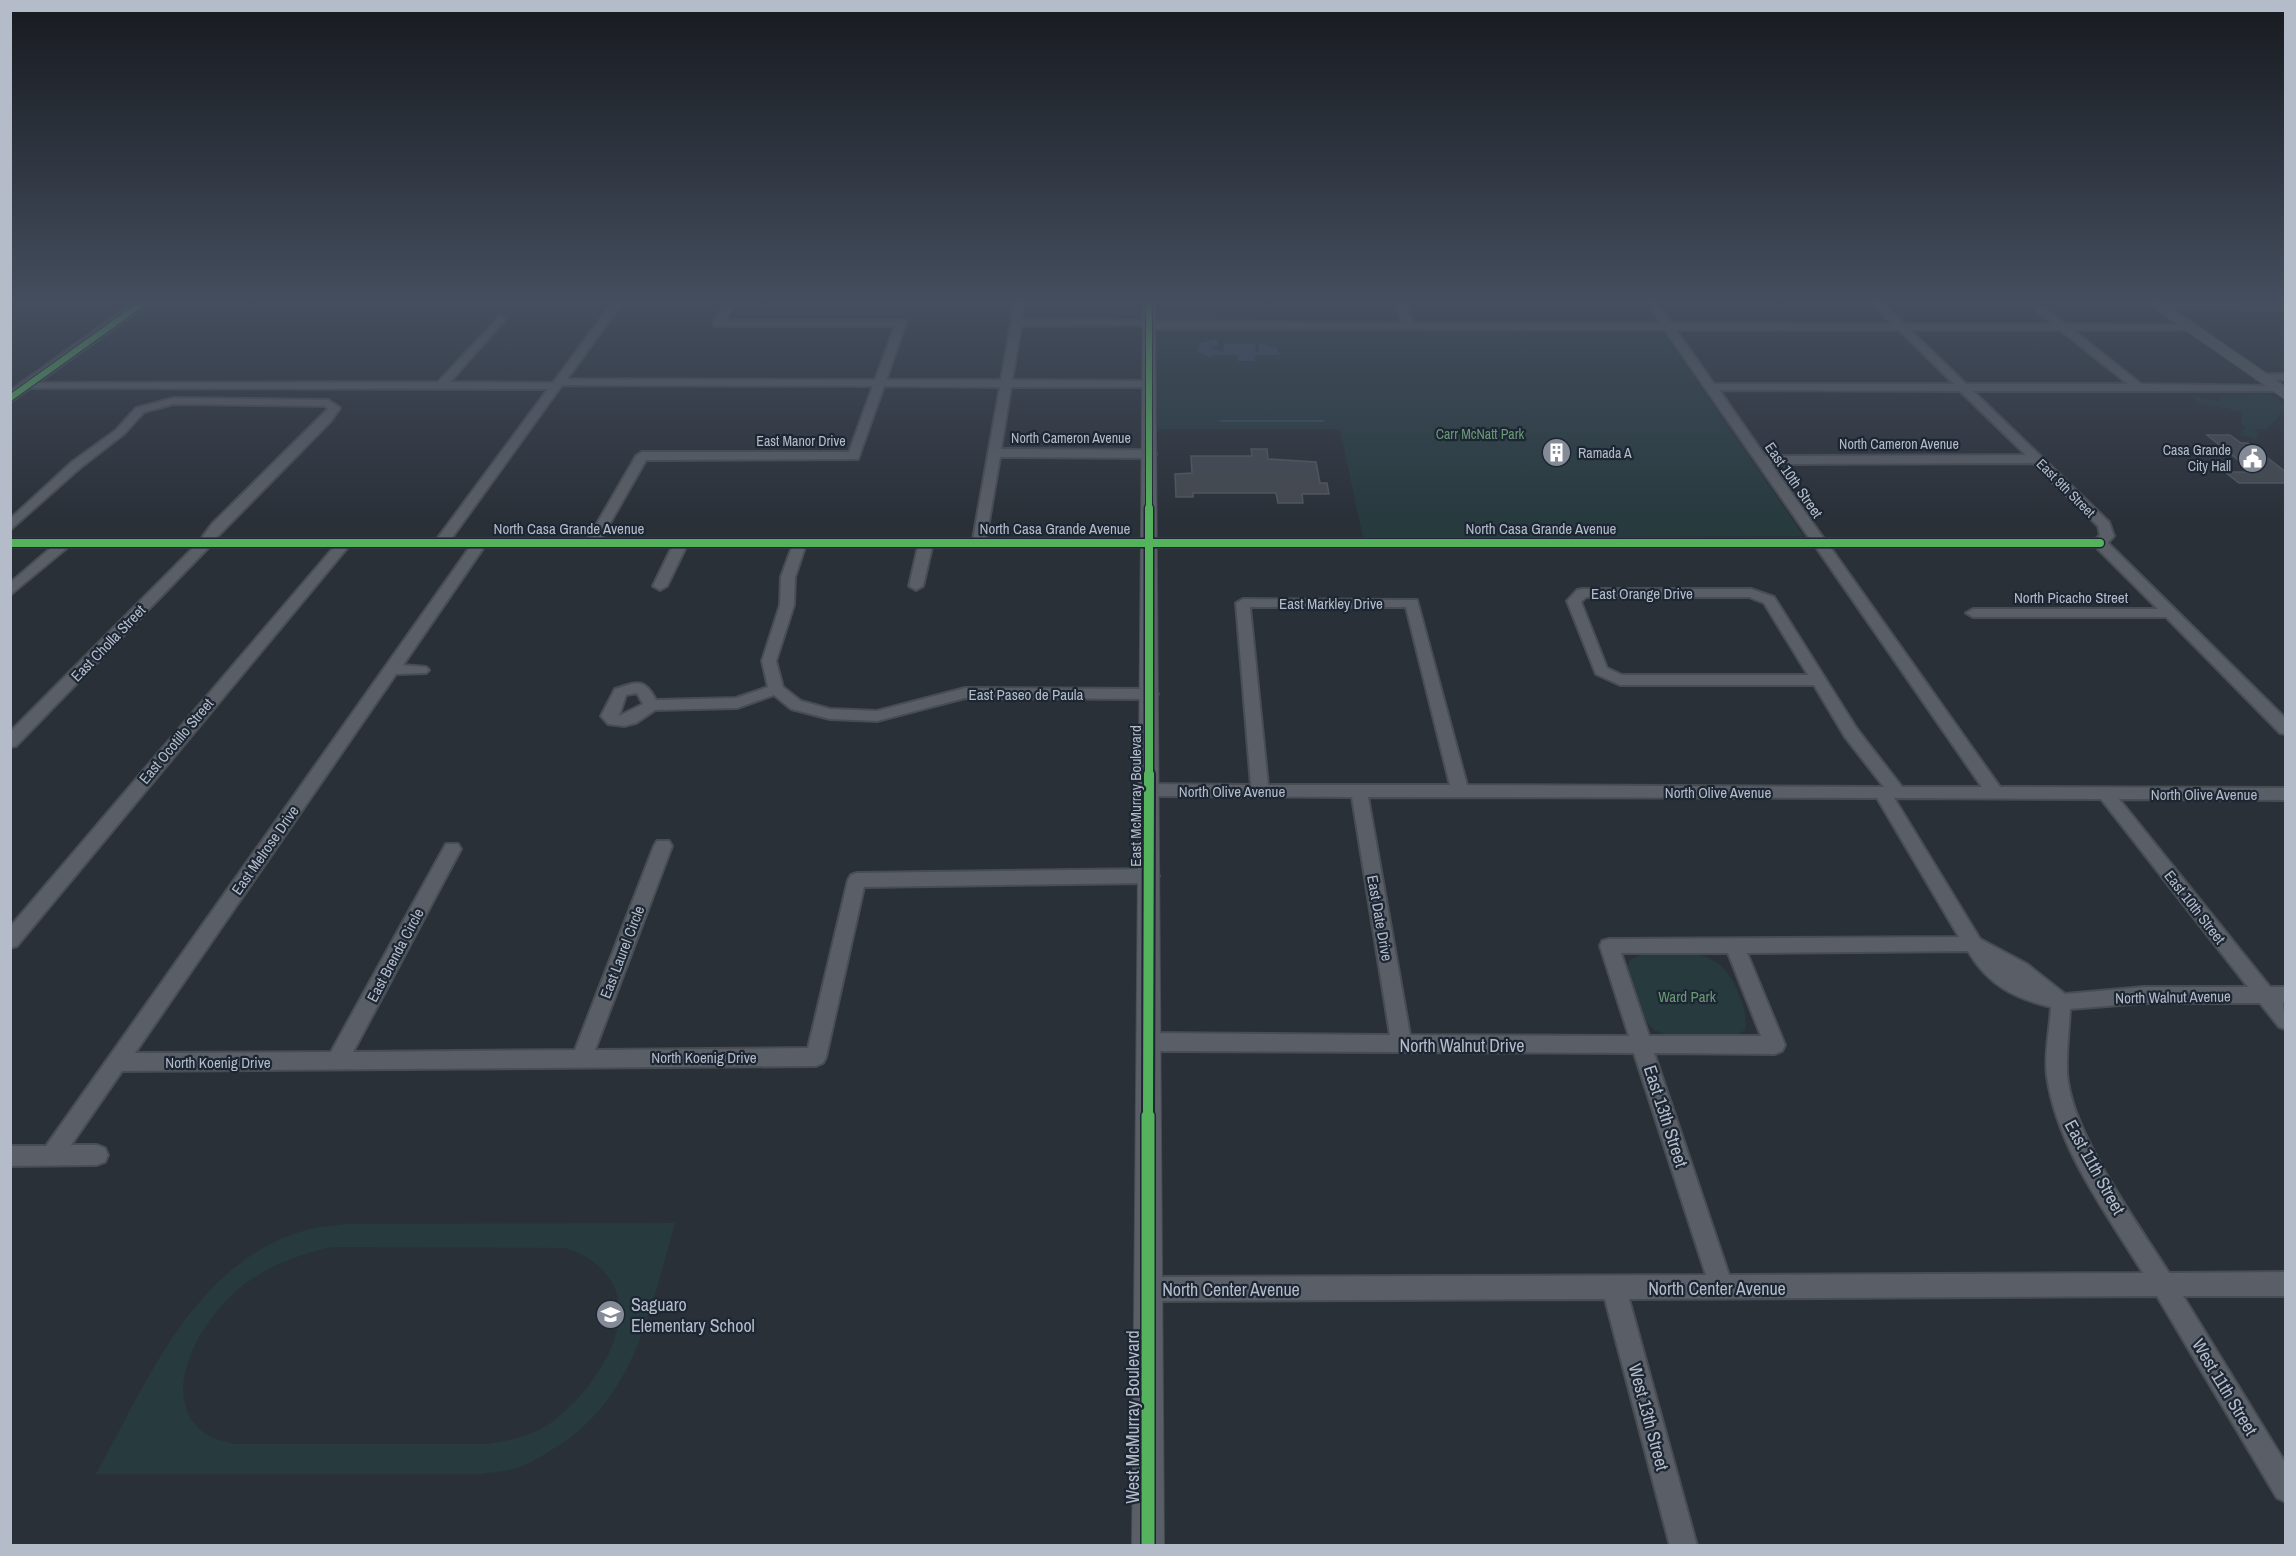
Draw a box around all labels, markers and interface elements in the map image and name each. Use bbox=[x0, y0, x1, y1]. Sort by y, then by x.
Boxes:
park label: Carr McNatt Park bbox=[1436, 425, 1525, 443]
street label: North Cameron Avenue bbox=[1011, 429, 1131, 447]
street label: East Manor Drive bbox=[756, 432, 846, 450]
street label: North Cameron Avenue bbox=[1839, 435, 1959, 453]
building icon: Ramada A bbox=[1541, 437, 1573, 469]
street label: East 10th Street bbox=[1760, 438, 1828, 523]
place label: Casa Grande City Hall bbox=[2163, 441, 2231, 475]
public building icon: Casa Grande City Hall bbox=[2236, 442, 2268, 474]
place label: Ramada A bbox=[1578, 444, 1632, 462]
street label: East 9th Street bbox=[2033, 455, 2099, 521]
street label: North Casa Grande Avenue bbox=[494, 518, 645, 539]
street label: North Casa Grande Avenue bbox=[980, 518, 1131, 539]
street label: North Casa Grande Avenue bbox=[1466, 518, 1617, 539]
street label: East Orange Drive bbox=[1591, 583, 1693, 604]
street label: North Picacho Street bbox=[2014, 587, 2129, 608]
street label: East Markley Drive bbox=[1279, 593, 1383, 614]
street label: East Cholla Street bbox=[66, 600, 150, 686]
street label: East Paseo de Paula bbox=[969, 684, 1084, 705]
street label: East Ocotillo Street bbox=[134, 693, 218, 788]
street label: East McMurray Boulevard bbox=[1125, 725, 1146, 867]
street label: North Olive Avenue bbox=[1179, 781, 1285, 802]
street label: North Olive Avenue bbox=[1665, 782, 1771, 803]
street label: North Olive Avenue bbox=[2151, 784, 2257, 805]
street label: East Melrose Drive bbox=[226, 801, 304, 899]
street label: East 10th Street bbox=[2160, 866, 2231, 949]
street label: East Date Drive bbox=[1362, 873, 1398, 963]
street label: East Laurel Circle bbox=[595, 902, 649, 1001]
street label: East Brenda Circle bbox=[361, 904, 429, 1006]
street label: North Walnut Avenue bbox=[2115, 985, 2231, 1009]
park label: Ward Park bbox=[1658, 986, 1717, 1007]
street label: North Walnut Drive bbox=[1400, 1033, 1524, 1058]
street label: North Koenig Drive bbox=[651, 1047, 757, 1068]
street label: North Koenig Drive bbox=[165, 1052, 271, 1073]
street label: East 13th Street bbox=[1638, 1062, 1694, 1170]
street label: East 11th Street bbox=[2059, 1115, 2131, 1219]
street label: North Center Avenue bbox=[1648, 1276, 1786, 1301]
street label: North Center Avenue bbox=[1162, 1277, 1300, 1302]
place label: Saguaro Elementary School bbox=[631, 1292, 755, 1338]
school or university icon: Saguaro Elementary School bbox=[594, 1298, 626, 1330]
street label: West McMurray Boulevard bbox=[1120, 1330, 1145, 1504]
street label: West 11th Street bbox=[2186, 1334, 2264, 1440]
street label: West 13th Street bbox=[1623, 1361, 1675, 1473]

